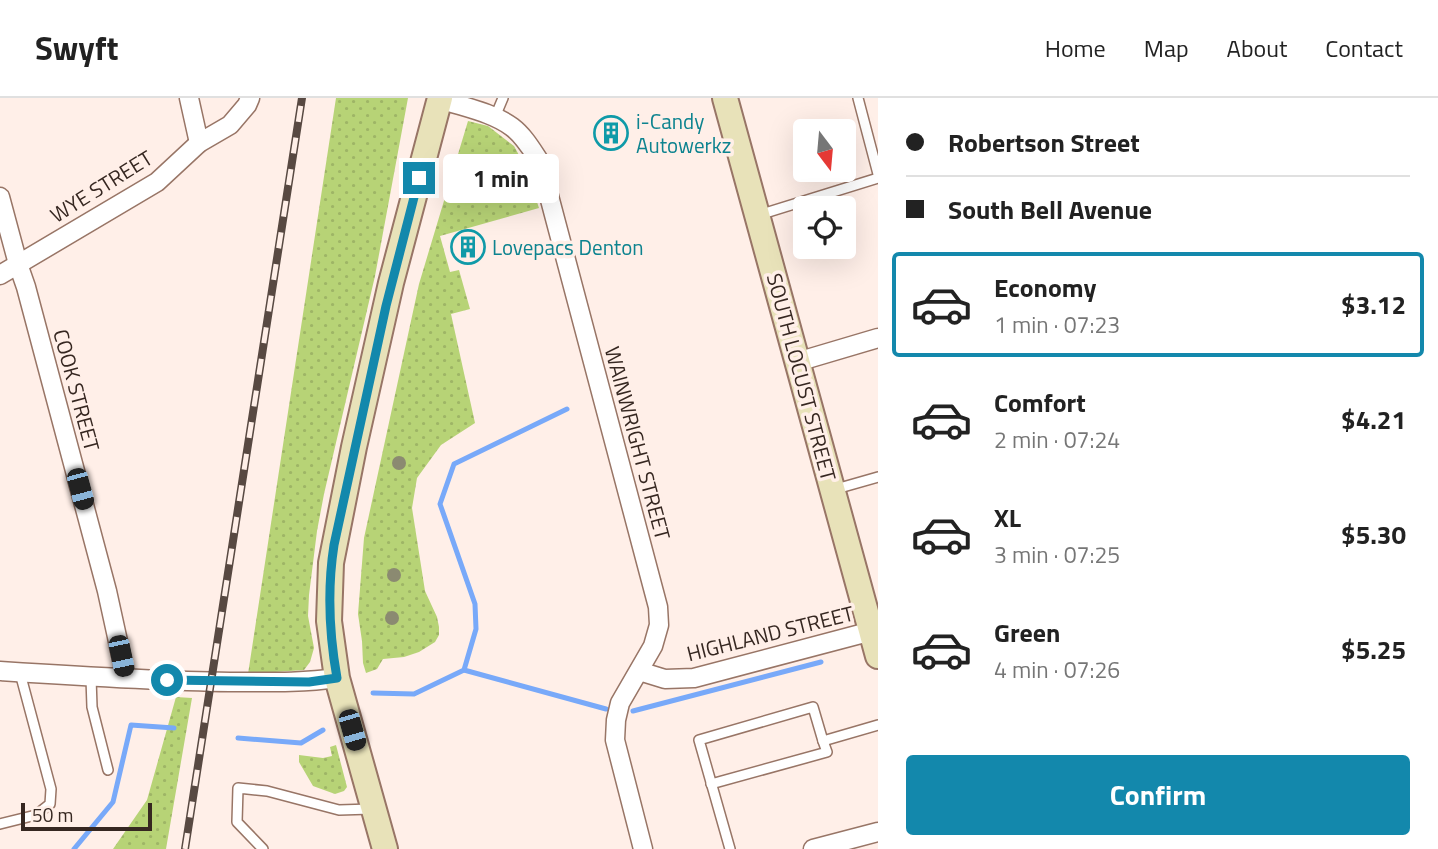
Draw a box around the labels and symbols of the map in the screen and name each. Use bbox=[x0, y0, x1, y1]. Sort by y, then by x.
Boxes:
place label: i-Candy Autowerkz bbox=[636, 105, 731, 161]
building icon: i-Candy Autowerkz bbox=[592, 114, 630, 152]
north arrow bbox=[793, 119, 856, 182]
street label: WYE STREET bbox=[43, 142, 159, 230]
callout: 1 min bbox=[444, 154, 559, 202]
route end bbox=[403, 162, 435, 194]
building icon: Lovepacs Denton bbox=[449, 228, 487, 266]
place label: Lovepacs Denton bbox=[492, 231, 644, 263]
street label: SOUTH LOCUST STREET bbox=[759, 270, 845, 484]
street label: COOK STREET bbox=[45, 325, 109, 455]
street label: WAINWRIGHT STREET bbox=[597, 343, 679, 543]
car bbox=[65, 466, 96, 512]
street label: HIGHLAND STREET bbox=[683, 597, 857, 669]
car bbox=[107, 633, 136, 679]
route start bbox=[151, 664, 183, 696]
car bbox=[337, 707, 368, 753]
scale bar bbox=[21, 800, 152, 832]

